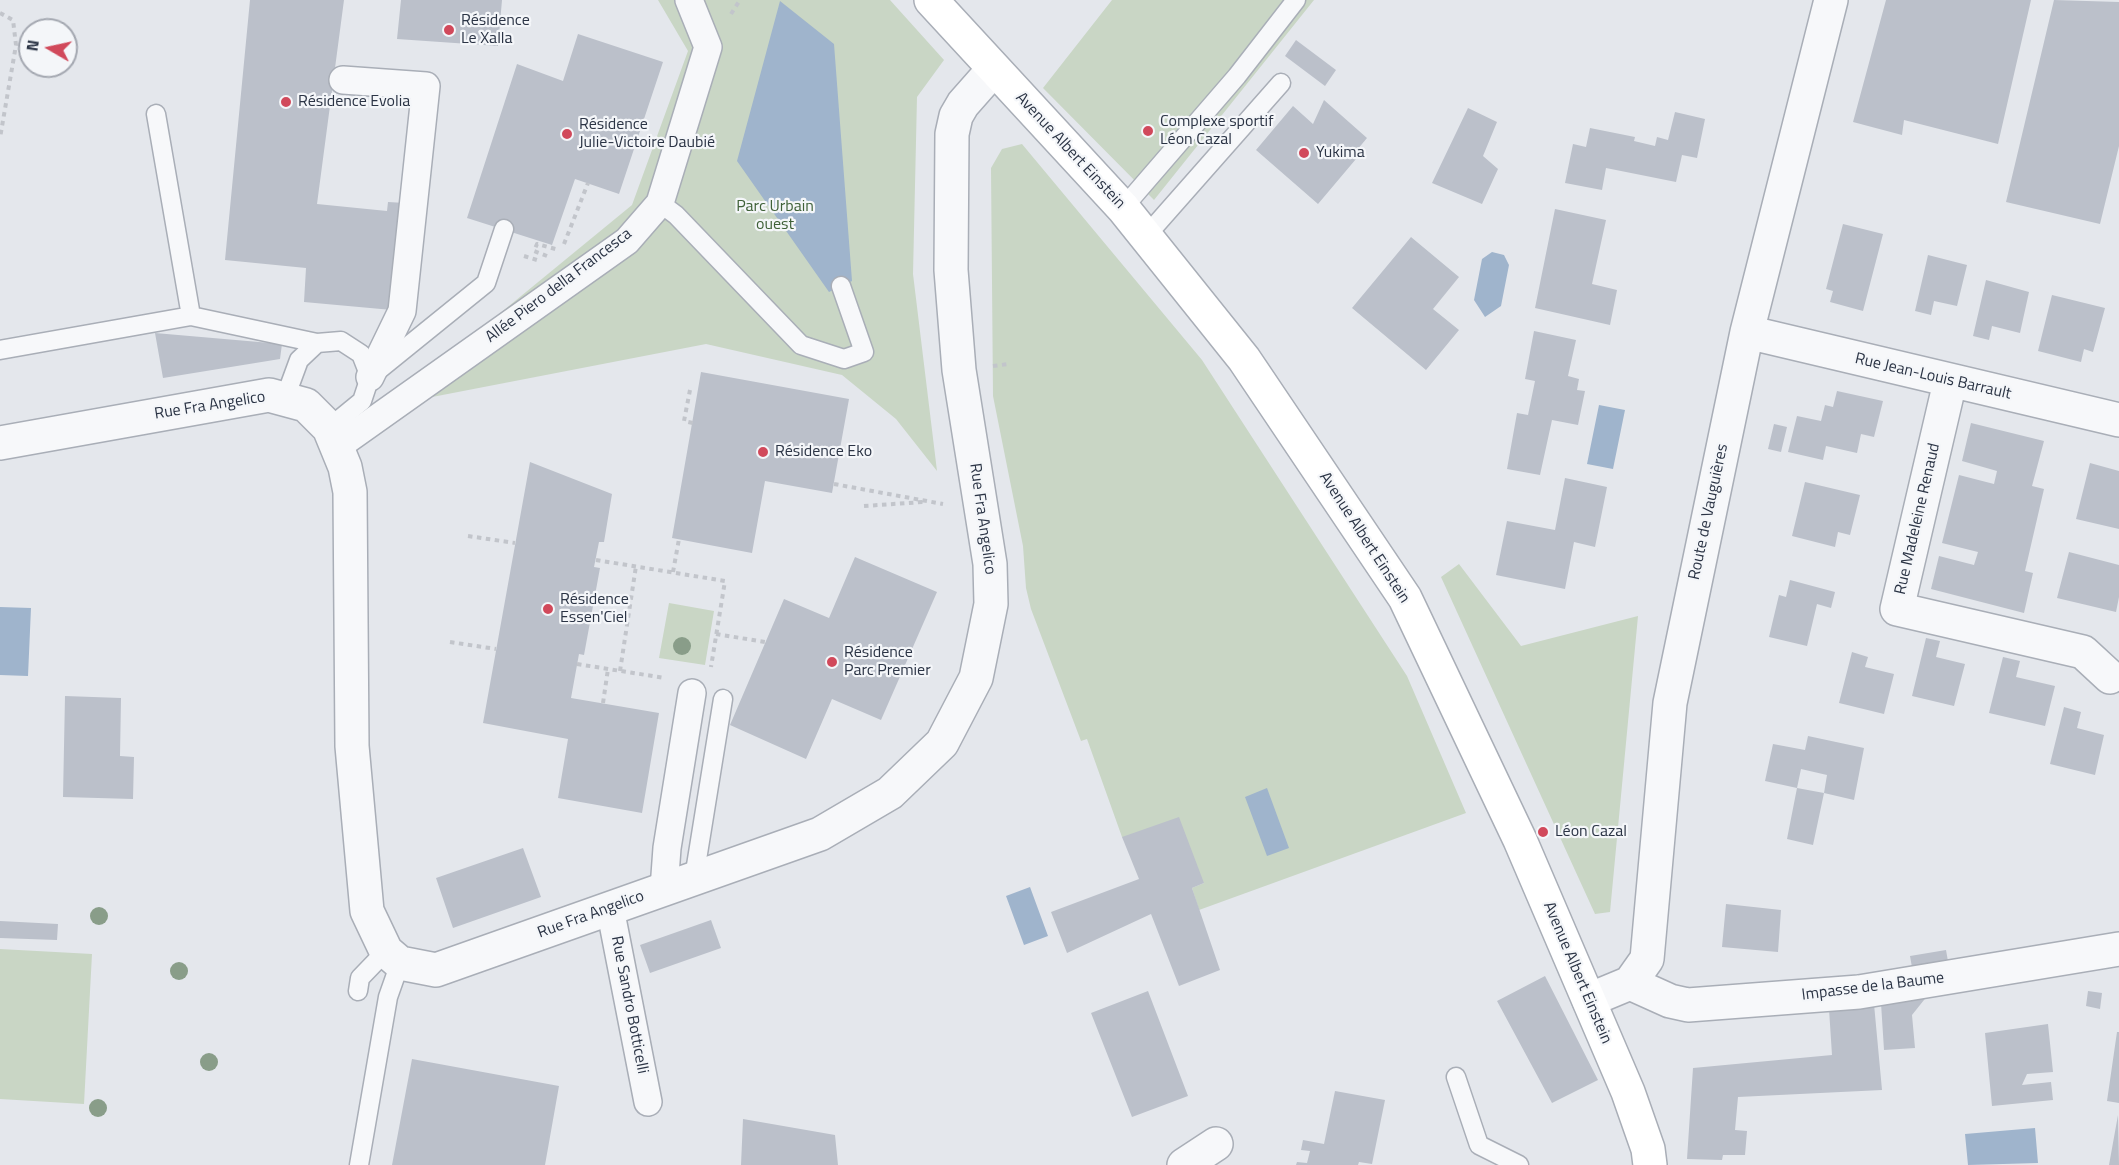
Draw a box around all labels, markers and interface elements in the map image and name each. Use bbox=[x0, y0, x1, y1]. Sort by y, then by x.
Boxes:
place label: Résidence Le Xalla bbox=[461, 11, 530, 49]
north arrow bbox=[18, 18, 78, 78]
marker: Résidence Le Xalla bbox=[442, 23, 456, 37]
text: N bbox=[19, 38, 45, 53]
street label: Avenue Albert Einstein bbox=[1011, 89, 1129, 213]
place label: Résidence Evolia bbox=[298, 92, 410, 112]
marker: Résidence Evolia bbox=[279, 95, 293, 109]
place label: Complexe sportif Léon Cazal bbox=[1160, 112, 1273, 150]
place label: Résidence Julie-Victoire Daubié bbox=[579, 115, 715, 153]
marker: Complexe sportif Léon Cazal bbox=[1141, 124, 1155, 138]
marker: Résidence Julie-Victoire Daubié bbox=[560, 127, 574, 141]
place label: Yukima bbox=[1316, 143, 1365, 163]
marker: Yukima bbox=[1297, 146, 1311, 160]
park label: Parc Urbain ouest bbox=[736, 197, 814, 235]
street label: Allée Piero della Francesca bbox=[482, 225, 636, 347]
street label: Rue Jean-Louis Barrault bbox=[1853, 350, 2013, 404]
street label: Rue Fra Angelico bbox=[153, 388, 267, 424]
street label: Rue Madeleine Renaud bbox=[1891, 441, 1945, 597]
place label: Résidence Eko bbox=[775, 442, 872, 462]
street label: Route de Vauguières bbox=[1685, 442, 1733, 582]
marker: Résidence Eko bbox=[756, 445, 770, 459]
street label: Rue Fra Angelico bbox=[965, 462, 999, 576]
street label: Avenue Albert Einstein bbox=[1315, 469, 1413, 607]
place label: Résidence Essen'Ciel bbox=[560, 590, 629, 628]
marker: Résidence Essen'Ciel bbox=[541, 602, 555, 616]
place label: Résidence Parc Premier bbox=[844, 643, 931, 681]
marker: Résidence Parc Premier bbox=[825, 655, 839, 669]
place label: Léon Cazal bbox=[1555, 822, 1627, 842]
marker: Léon Cazal bbox=[1536, 825, 1550, 839]
street label: Rue Fra Angelico bbox=[535, 887, 647, 943]
street label: Avenue Albert Einstein bbox=[1538, 899, 1616, 1047]
street label: Rue Sandro Botticelli bbox=[606, 935, 652, 1075]
street label: Impasse de la Baume bbox=[1801, 969, 1945, 1005]

